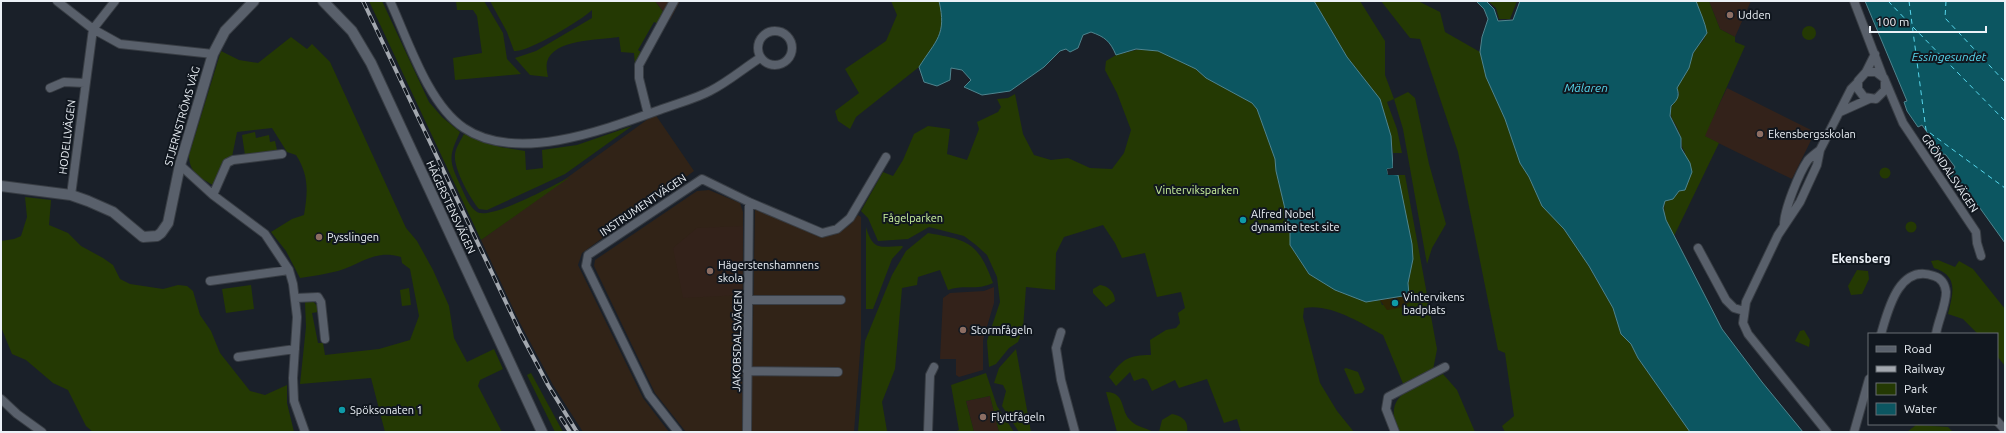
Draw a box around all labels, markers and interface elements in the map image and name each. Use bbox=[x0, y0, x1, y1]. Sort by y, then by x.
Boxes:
scale bar bbox=[1870, 8, 1986, 34]
place label: Udden bbox=[1738, 9, 1771, 21]
marker: Udden bbox=[1725, 10, 1735, 20]
text: 100 m bbox=[1876, 15, 1909, 28]
water label: Essingesundet bbox=[1912, 50, 1987, 63]
street label: STJERNSTRÖMS VÄG bbox=[162, 65, 202, 167]
water label: Mälaren bbox=[1564, 81, 1608, 94]
street label: HODELLVÄGEN bbox=[56, 99, 78, 175]
place label: Ekensbergsskolan bbox=[1768, 128, 1856, 140]
marker: Ekensbergsskolan bbox=[1755, 129, 1765, 139]
street label: GRÖNDALSVÄGEN bbox=[1919, 132, 1981, 214]
street label: HÄGERSTENSVÄGEN bbox=[424, 158, 478, 256]
street label: INSTRUMENTVÄGEN bbox=[597, 172, 689, 238]
park label: Vinterviksparken bbox=[1155, 184, 1239, 196]
place label: Alfred Nobel dynamite test site bbox=[1251, 208, 1340, 233]
park label: Fågelparken bbox=[883, 212, 943, 224]
marker: Alfred Nobel dynamite test site bbox=[1238, 215, 1248, 225]
place label: Pysslingen bbox=[327, 231, 379, 243]
marker: Pysslingen bbox=[314, 232, 324, 242]
district label: Ekensberg bbox=[1831, 252, 1891, 265]
place label: Hägerstenshamnens skola bbox=[718, 259, 819, 284]
marker: Hägerstenshamnens skola bbox=[705, 266, 715, 276]
street label: JAKOBSDALSVÄGEN bbox=[730, 290, 744, 392]
place label: Vintervikens badplats bbox=[1403, 291, 1465, 316]
marker: Vintervikens badplats bbox=[1390, 298, 1400, 308]
place label: Stormfågeln bbox=[971, 324, 1033, 336]
marker: Stormfågeln bbox=[958, 325, 968, 335]
legend bbox=[1868, 333, 1998, 425]
text: Road bbox=[1904, 342, 1932, 355]
text: Railway bbox=[1904, 362, 1945, 375]
text: Park bbox=[1904, 382, 1928, 395]
text: Water bbox=[1904, 402, 1937, 415]
place label: Spöksonaten 1 bbox=[350, 404, 423, 416]
marker: Spöksonaten 1 bbox=[337, 405, 347, 415]
place label: Flyttfågeln bbox=[991, 411, 1045, 423]
marker: Flyttfågeln bbox=[978, 412, 988, 422]

